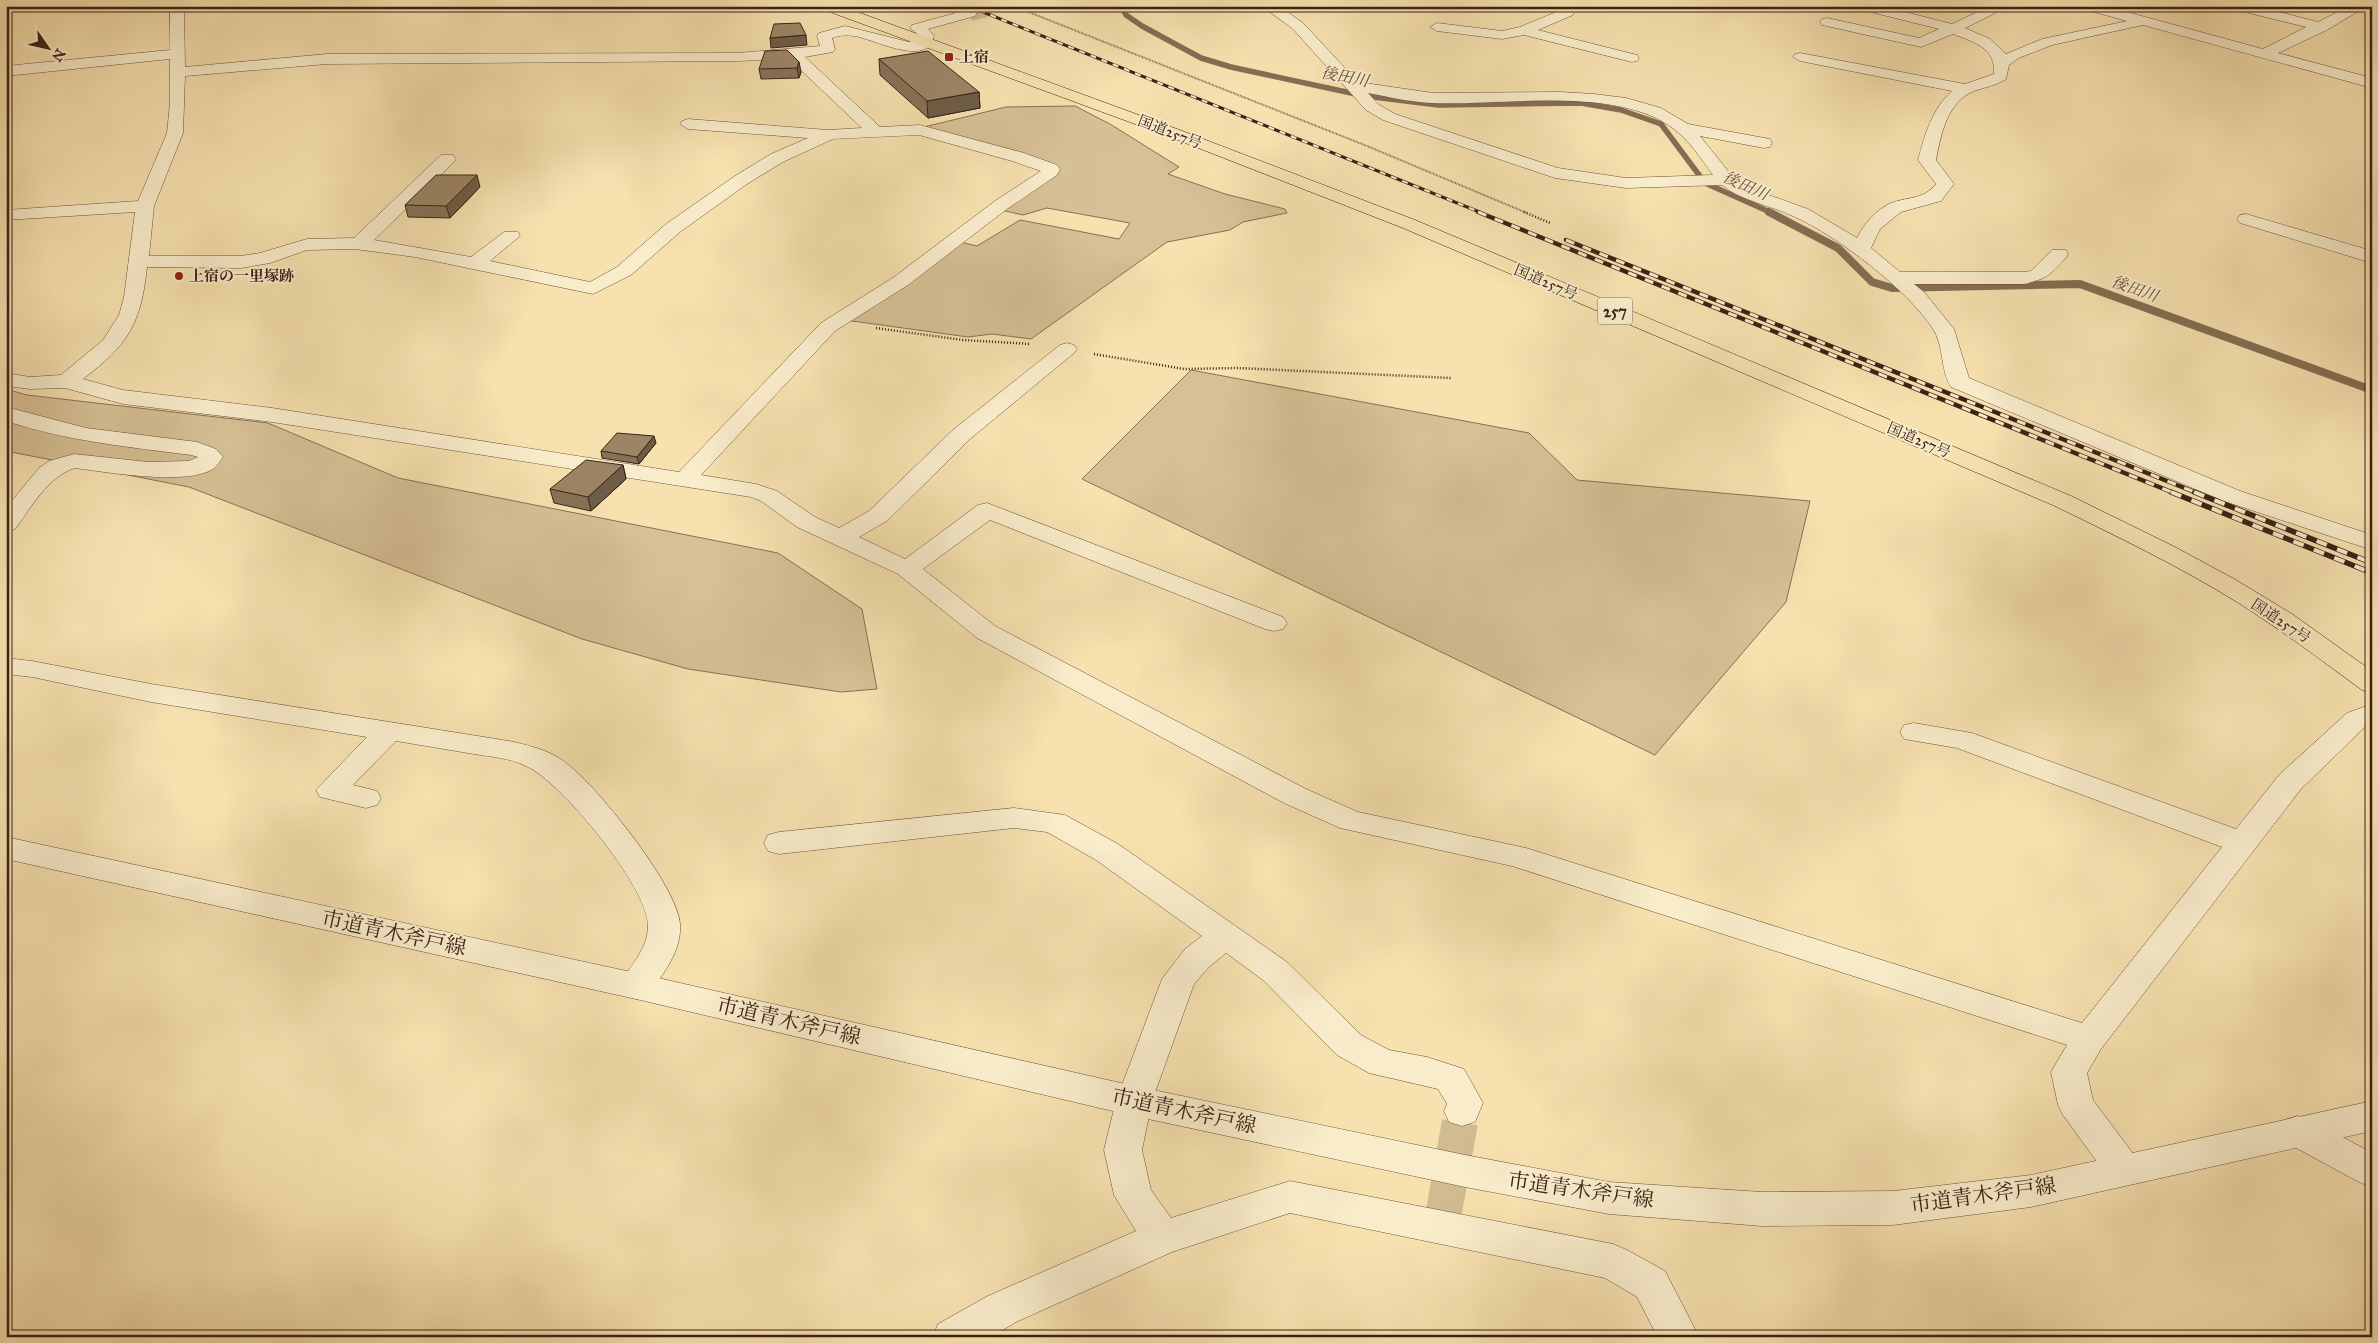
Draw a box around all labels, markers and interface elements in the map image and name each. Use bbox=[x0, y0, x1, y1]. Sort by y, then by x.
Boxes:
north arrow bbox=[22, 22, 72, 72]
text: N bbox=[48, 45, 69, 65]
place label: 上宿 bbox=[959, 48, 989, 66]
marker: 上宿 bbox=[943, 51, 955, 63]
water label: 後田川 bbox=[1320, 63, 1372, 91]
street label: 国道257号 bbox=[1135, 112, 1205, 152]
water label: 後田川 bbox=[1720, 167, 1773, 205]
street label: 国道257号 bbox=[1512, 261, 1580, 303]
place label: 上宿の一里塚跡 bbox=[189, 267, 294, 285]
marker: 上宿の一里塚跡 bbox=[173, 270, 185, 282]
water label: 後田川 bbox=[2109, 271, 2163, 306]
road number: 257 bbox=[1598, 298, 1632, 324]
street label: 国道257号 bbox=[1885, 419, 1953, 461]
street label: 国道257号 bbox=[2248, 595, 2314, 647]
street label: 市道青木斧戸線 bbox=[319, 905, 469, 961]
street label: 市道青木斧戸線 bbox=[714, 992, 864, 1050]
street label: 市道青木斧戸線 bbox=[1109, 1083, 1259, 1139]
street label: 市道青木斧戸線 bbox=[1506, 1167, 1656, 1213]
street label: 市道青木斧戸線 bbox=[1908, 1172, 2058, 1218]

